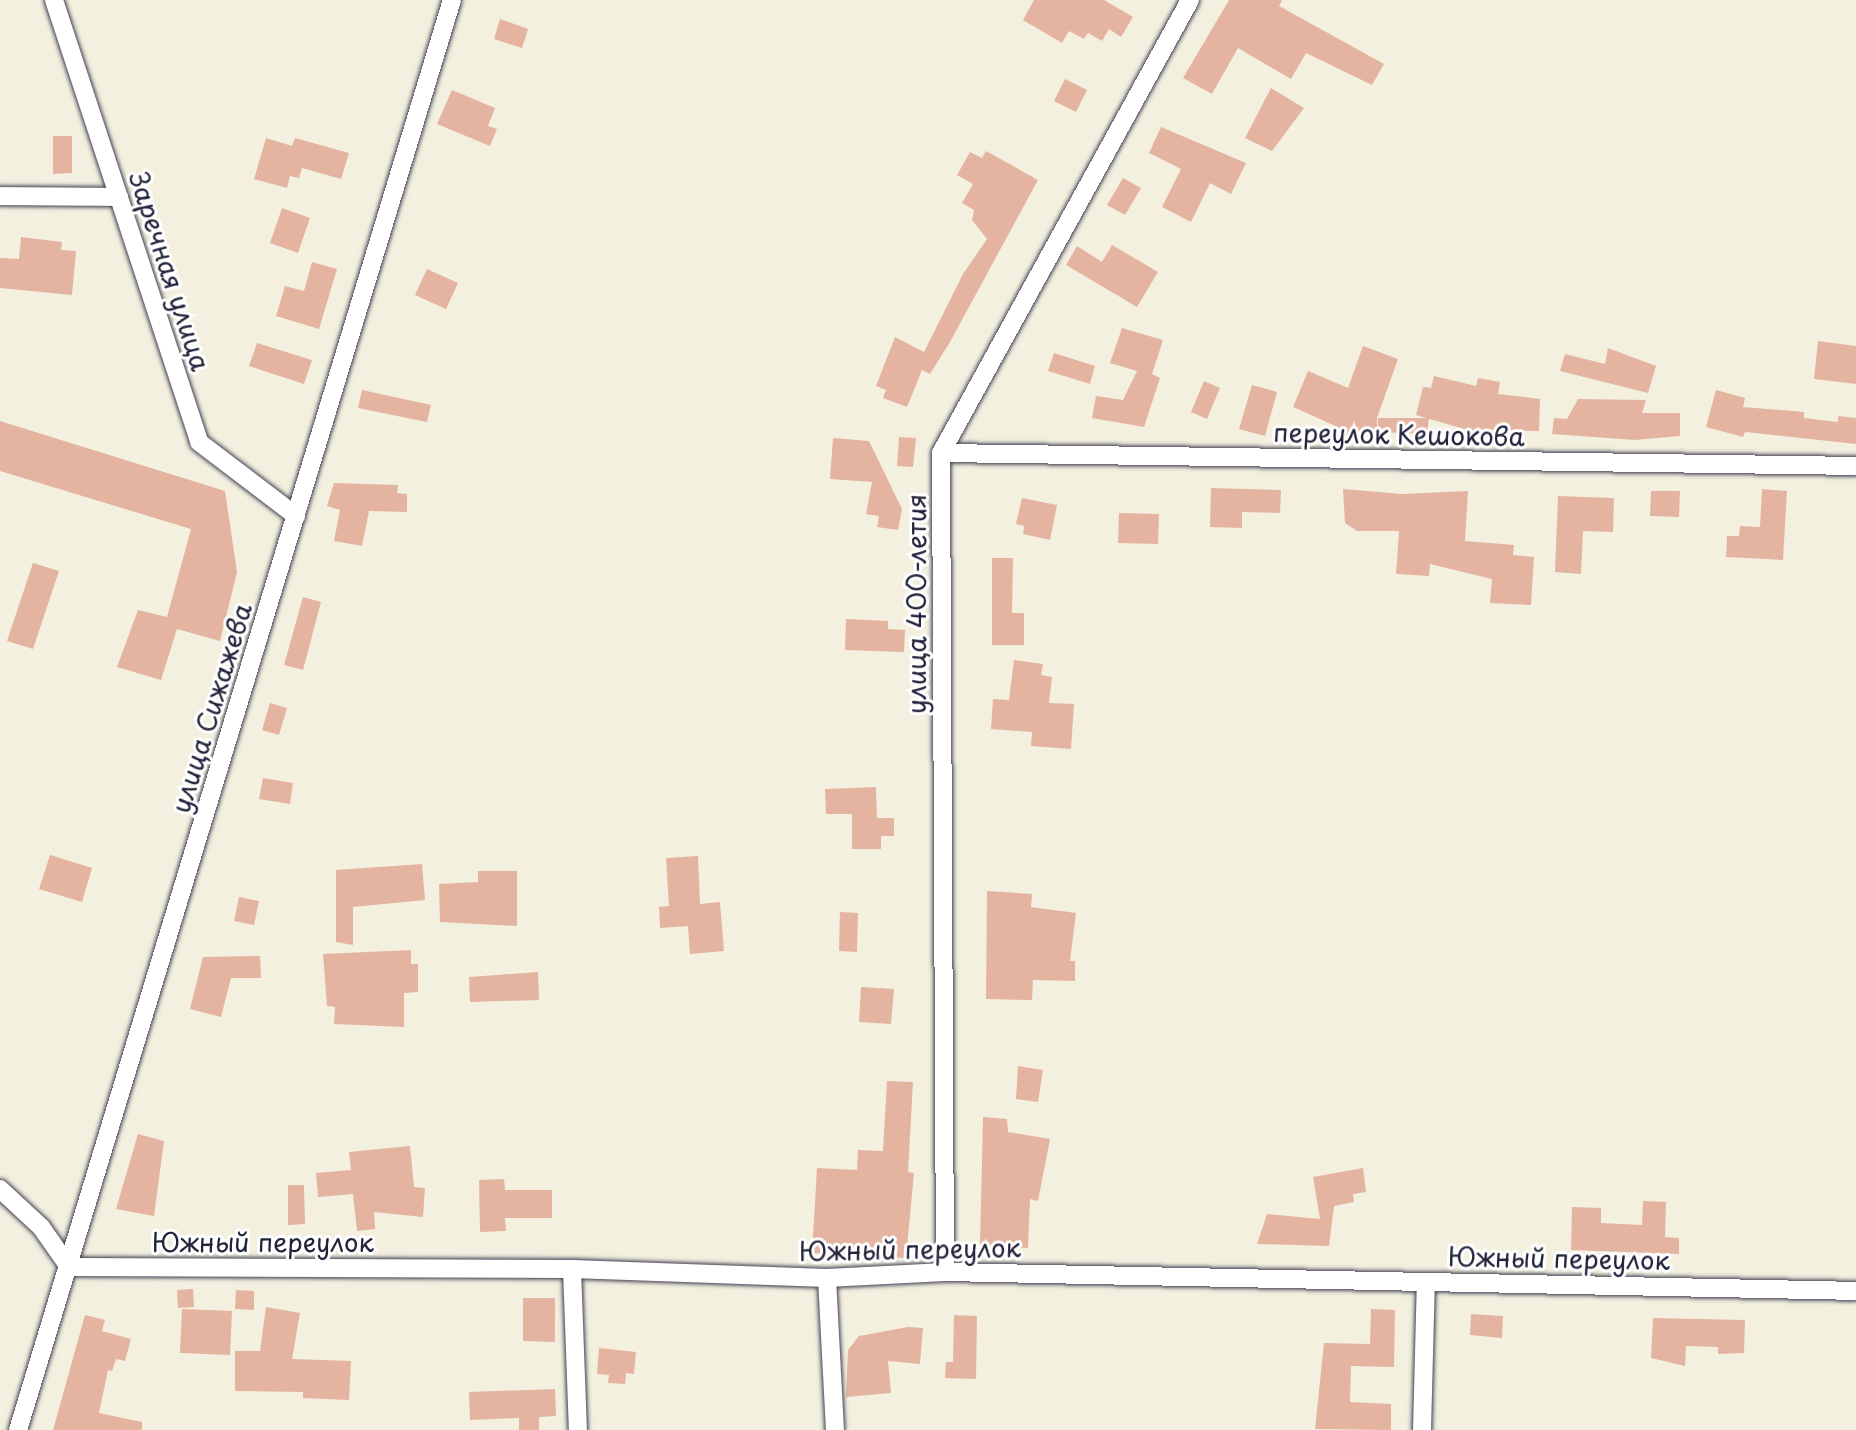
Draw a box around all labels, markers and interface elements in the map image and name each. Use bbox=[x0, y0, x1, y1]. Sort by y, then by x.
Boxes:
street label: Заречная улица bbox=[123, 167, 217, 375]
street label: переулок Кешокова bbox=[1272, 416, 1526, 452]
street label: улица 400-летия bbox=[900, 494, 932, 714]
street label: улица Сижажева bbox=[164, 598, 258, 818]
street label: Южный переулок bbox=[152, 1226, 374, 1258]
street label: Южный переулок bbox=[799, 1231, 1021, 1267]
street label: Южный переулок bbox=[1448, 1240, 1670, 1276]

